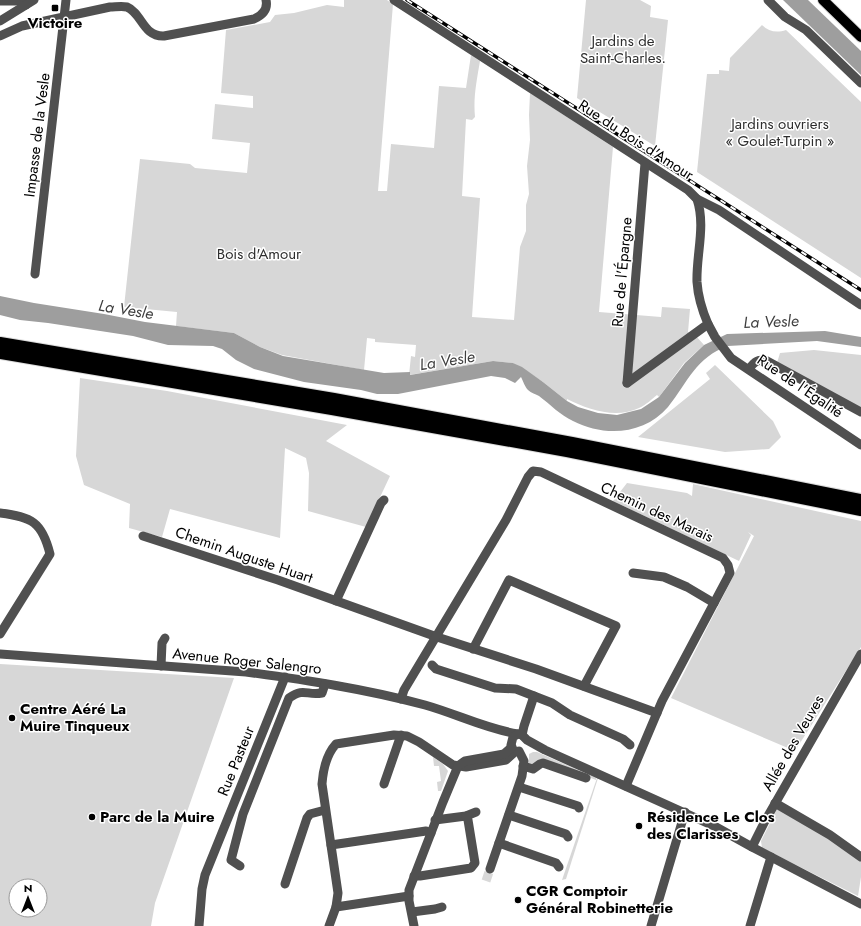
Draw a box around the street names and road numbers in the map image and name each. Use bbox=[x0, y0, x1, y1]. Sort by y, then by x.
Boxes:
street label: Impasse de la Vesle bbox=[18, 71, 56, 198]
street label: Rue du Bois d'Amour bbox=[574, 94, 699, 186]
street label: Rue de l'Épargne bbox=[606, 216, 638, 328]
street label: Rue de l'Égalité bbox=[753, 349, 848, 423]
street label: Chemin des Marais bbox=[597, 476, 717, 548]
street label: Chemin Auguste Huart bbox=[172, 521, 316, 589]
street label: Avenue Roger Salengro bbox=[171, 642, 323, 680]
street label: Allée des Veuves bbox=[756, 691, 830, 795]
street label: Rue Pasteur bbox=[212, 722, 260, 799]

